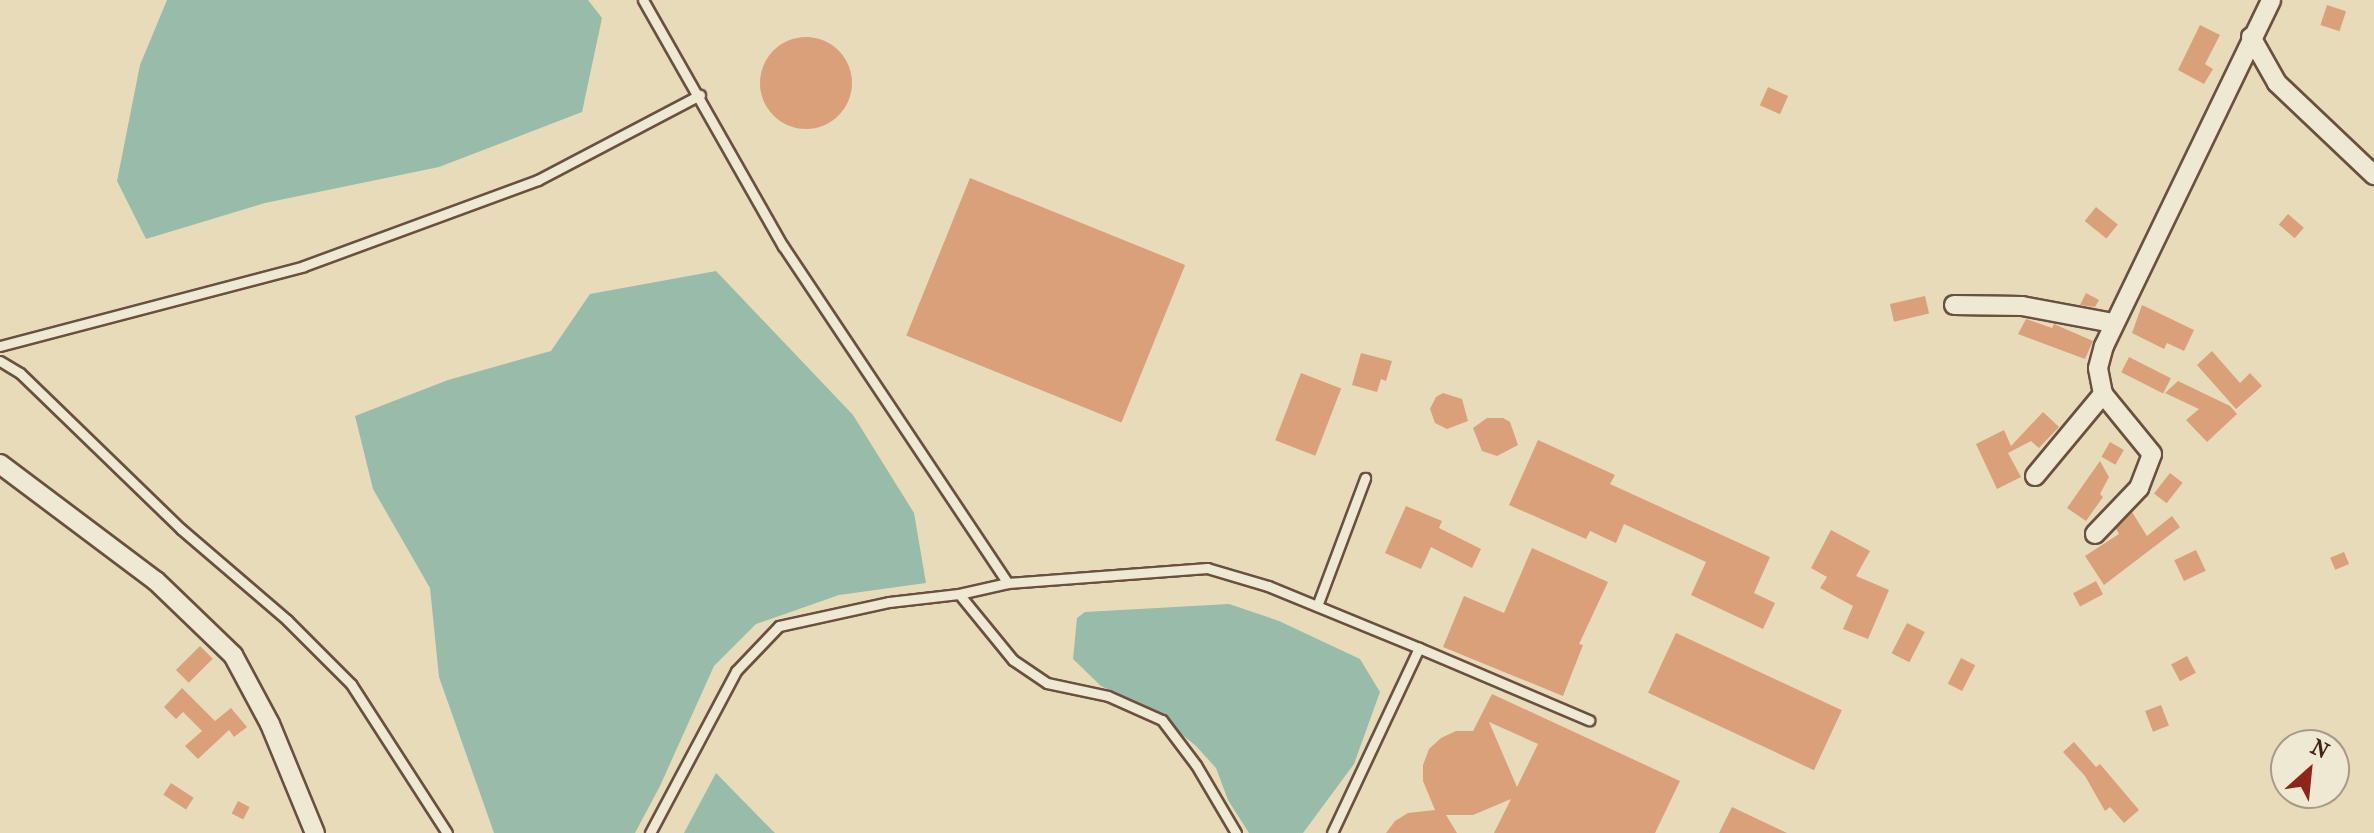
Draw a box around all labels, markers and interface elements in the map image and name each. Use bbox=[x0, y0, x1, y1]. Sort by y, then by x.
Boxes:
north arrow bbox=[2270, 729, 2350, 809]
text: N bbox=[2307, 734, 2333, 765]

